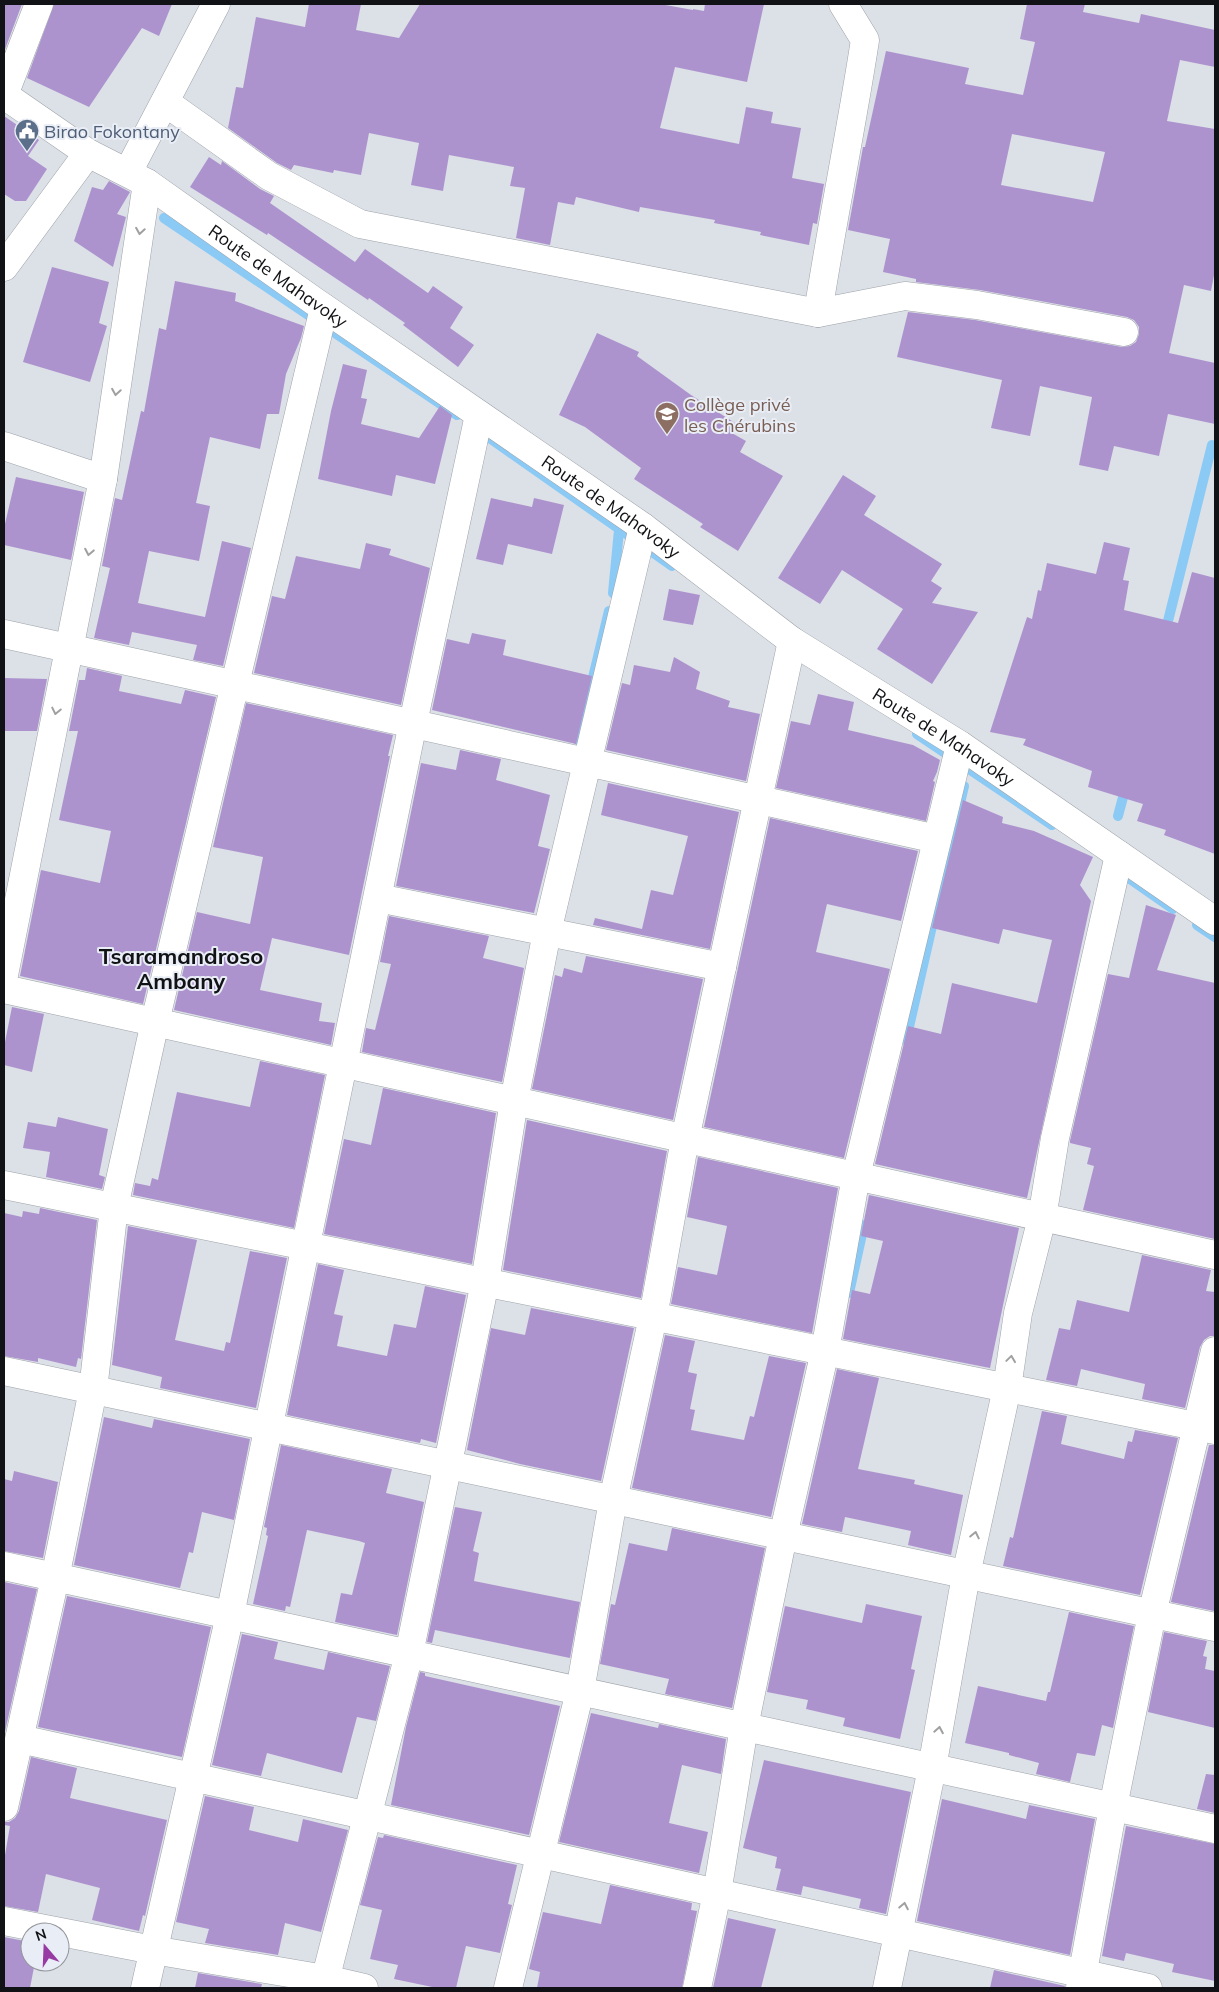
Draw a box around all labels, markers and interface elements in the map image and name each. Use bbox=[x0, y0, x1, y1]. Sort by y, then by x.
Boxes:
public building icon: Birao Fokontany bbox=[14, 118, 40, 152]
place label: Birao Fokontany bbox=[44, 120, 180, 143]
street label: Route de Mahavoky bbox=[204, 219, 353, 333]
one-way arrow bbox=[135, 227, 146, 235]
one-way arrow bbox=[111, 388, 122, 396]
place label: Collège privé les Chérubins bbox=[684, 393, 796, 437]
school or university icon: Collège privé les Chérubins bbox=[654, 401, 680, 435]
street label: Route de Mahavoky bbox=[537, 449, 686, 563]
one-way arrow bbox=[84, 547, 94, 556]
street label: Route de Mahavoky bbox=[869, 682, 1020, 791]
one-way arrow bbox=[51, 707, 62, 715]
district label: Tsaramandroso Ambany bbox=[99, 942, 263, 995]
one-way arrow bbox=[1005, 1355, 1016, 1363]
one-way arrow bbox=[969, 1531, 980, 1540]
one-way arrow bbox=[933, 1725, 943, 1734]
one-way arrow bbox=[898, 1902, 909, 1911]
north arrow bbox=[20, 1922, 70, 1972]
text: N bbox=[33, 1924, 49, 1945]

